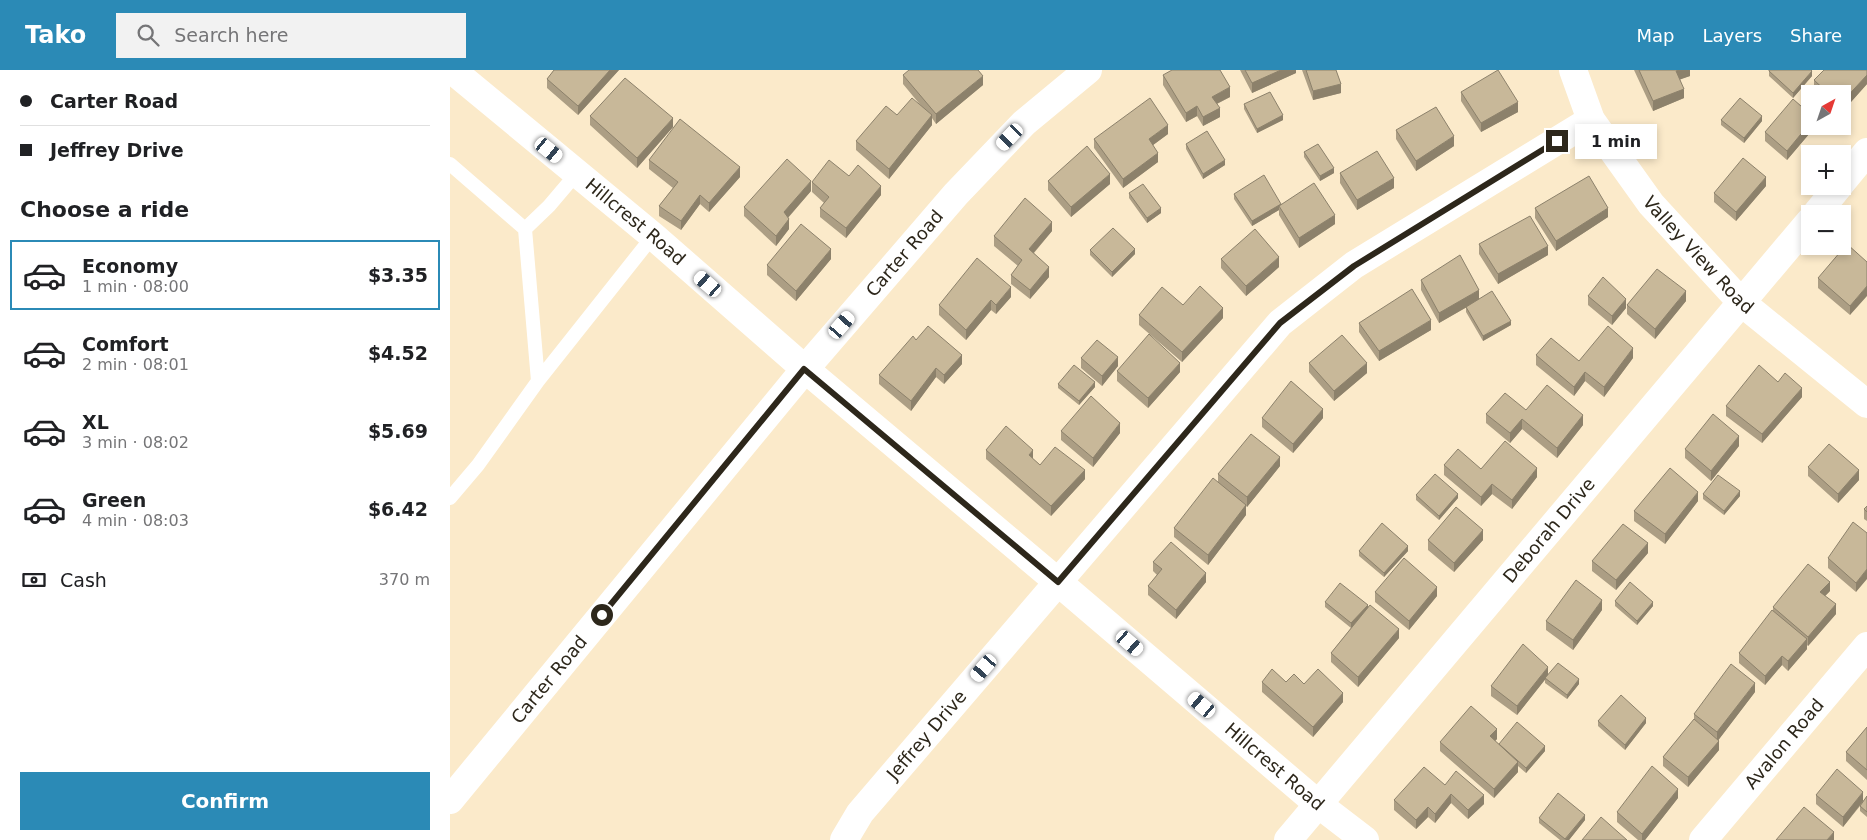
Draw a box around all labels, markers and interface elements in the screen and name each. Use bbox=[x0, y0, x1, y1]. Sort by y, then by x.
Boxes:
search box bbox=[116, 13, 466, 58]
text: Tako bbox=[25, 21, 86, 49]
icon: search bbox=[134, 21, 162, 49]
text: Search here bbox=[174, 24, 288, 46]
text: Map bbox=[1636, 25, 1674, 46]
text: Layers bbox=[1702, 25, 1762, 46]
text: Share bbox=[1790, 25, 1842, 46]
north arrow bbox=[1801, 85, 1851, 135]
map controls bbox=[1801, 85, 1851, 255]
text: Carter Road bbox=[50, 90, 178, 112]
car bbox=[994, 121, 1025, 153]
callout: 1 min bbox=[1574, 124, 1657, 158]
route end bbox=[1546, 130, 1568, 152]
text: 1 min bbox=[1591, 132, 1641, 151]
car bbox=[532, 135, 565, 165]
text: Jeffrey Drive bbox=[50, 139, 184, 161]
button: + bbox=[1801, 145, 1851, 195]
street label: Hillcrest Road bbox=[581, 174, 690, 269]
street label: Valley View Road bbox=[1639, 192, 1758, 318]
text: Choose a ride bbox=[20, 197, 189, 222]
button: − bbox=[1801, 205, 1851, 255]
street label: Carter Road bbox=[861, 206, 947, 301]
icon: car bbox=[22, 253, 67, 298]
text: Economy bbox=[82, 255, 178, 277]
text: $3.35 bbox=[368, 264, 428, 286]
car bbox=[691, 268, 724, 300]
text: 1 min · 08:00 bbox=[82, 277, 189, 296]
car bbox=[826, 309, 857, 341]
icon: car bbox=[22, 331, 67, 376]
text: Comfort bbox=[82, 333, 169, 355]
text: $4.52 bbox=[368, 342, 428, 364]
text: 2 min · 08:01 bbox=[82, 355, 189, 374]
icon: car bbox=[22, 409, 67, 454]
text: XL bbox=[82, 411, 109, 433]
text: $5.69 bbox=[368, 420, 428, 442]
text: 3 min · 08:02 bbox=[82, 433, 189, 452]
street label: Deborah Drive bbox=[1498, 473, 1599, 587]
icon: car bbox=[22, 487, 67, 532]
text: Green bbox=[82, 489, 146, 511]
text: $6.42 bbox=[368, 498, 428, 520]
text: 4 min · 08:03 bbox=[82, 511, 189, 530]
icon: cash bbox=[20, 566, 48, 594]
text: Cash bbox=[60, 569, 107, 591]
text: 370 m bbox=[379, 570, 430, 589]
route start bbox=[591, 604, 613, 626]
car bbox=[1113, 627, 1146, 659]
street label: Carter Road bbox=[507, 631, 591, 727]
car bbox=[968, 652, 999, 684]
street label: Jeffrey Drive bbox=[882, 686, 971, 785]
car bbox=[1185, 690, 1218, 720]
street label: Avalon Road bbox=[1740, 694, 1828, 793]
street label: Hillcrest Road bbox=[1221, 718, 1329, 815]
button: Confirm bbox=[20, 772, 430, 830]

